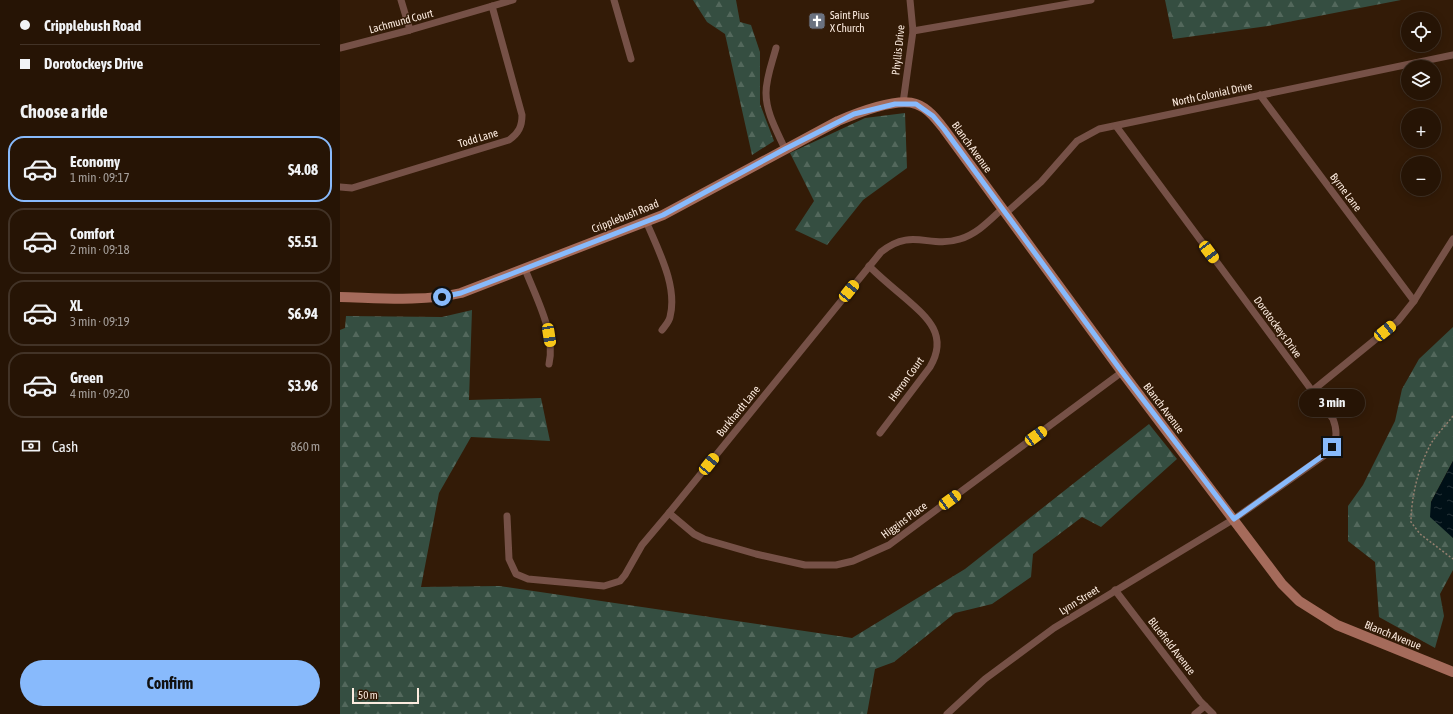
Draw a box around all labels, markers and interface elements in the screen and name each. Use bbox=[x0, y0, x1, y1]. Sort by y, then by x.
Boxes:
street label: Lachmund Court bbox=[368, 7, 434, 35]
place label: Saint Pius X Church bbox=[830, 9, 869, 34]
church icon: Saint Pius X Church bbox=[807, 11, 827, 31]
map controls bbox=[1401, 12, 1441, 196]
button: locate bbox=[1401, 12, 1441, 52]
text: Cripplebush Road bbox=[44, 17, 141, 34]
street label: Phyllis Drive bbox=[889, 24, 907, 76]
text: Dorotockeys Drive bbox=[44, 55, 143, 72]
button: layers bbox=[1401, 60, 1441, 100]
street label: North Colonial Drive bbox=[1171, 80, 1253, 108]
text: Choose a ride bbox=[20, 101, 108, 122]
button: + bbox=[1401, 108, 1441, 148]
street label: Blanch Avenue bbox=[950, 119, 994, 175]
street label: Todd Lane bbox=[457, 126, 499, 150]
icon: car bbox=[22, 151, 58, 187]
text: Economy bbox=[70, 153, 120, 170]
button: − bbox=[1401, 156, 1441, 196]
text: $4.08 bbox=[288, 161, 318, 178]
text: 1 min · 09:17 bbox=[70, 170, 130, 185]
street label: Byrne Lane bbox=[1328, 171, 1364, 213]
street label: Cripplebush Road bbox=[590, 197, 660, 235]
icon: car bbox=[22, 223, 58, 259]
text: Comfort bbox=[70, 225, 114, 242]
text: $5.51 bbox=[288, 233, 318, 250]
car bbox=[1197, 239, 1221, 265]
text: 2 min · 09:18 bbox=[70, 242, 130, 257]
car bbox=[837, 278, 861, 304]
route start bbox=[433, 288, 451, 306]
street label: Dorotockeys Drive bbox=[1252, 294, 1304, 360]
icon: car bbox=[22, 295, 58, 331]
text: XL bbox=[70, 297, 83, 314]
text: $6.94 bbox=[288, 305, 318, 322]
text: 3 min · 09:19 bbox=[70, 314, 130, 329]
car bbox=[1372, 319, 1398, 343]
car bbox=[541, 322, 557, 348]
street label: Herron Court bbox=[886, 355, 926, 403]
icon: car bbox=[22, 367, 58, 403]
text: Green bbox=[70, 369, 103, 386]
text: $3.96 bbox=[288, 377, 318, 394]
street label: Blanch Avenue bbox=[1141, 380, 1187, 436]
street label: Burkhardt Lane bbox=[714, 383, 762, 439]
text: 4 min · 09:20 bbox=[70, 386, 130, 401]
callout: 3 min bbox=[1299, 389, 1365, 417]
text: 3 min bbox=[1319, 395, 1345, 410]
car bbox=[1023, 424, 1049, 448]
icon: cash bbox=[20, 435, 42, 457]
text: Cash bbox=[52, 438, 78, 455]
route end bbox=[1323, 438, 1341, 456]
text: 860 m bbox=[291, 439, 320, 454]
car bbox=[697, 451, 721, 477]
car bbox=[937, 488, 963, 512]
street label: Higgins Place bbox=[879, 499, 929, 541]
street label: Lynn Street bbox=[1057, 583, 1101, 617]
street label: Bluefield Avenue bbox=[1146, 615, 1198, 677]
street label: Blanch Avenue bbox=[1363, 618, 1423, 652]
button: Confirm bbox=[20, 660, 320, 706]
scale bar bbox=[352, 686, 419, 705]
text: 50 m bbox=[358, 689, 378, 701]

